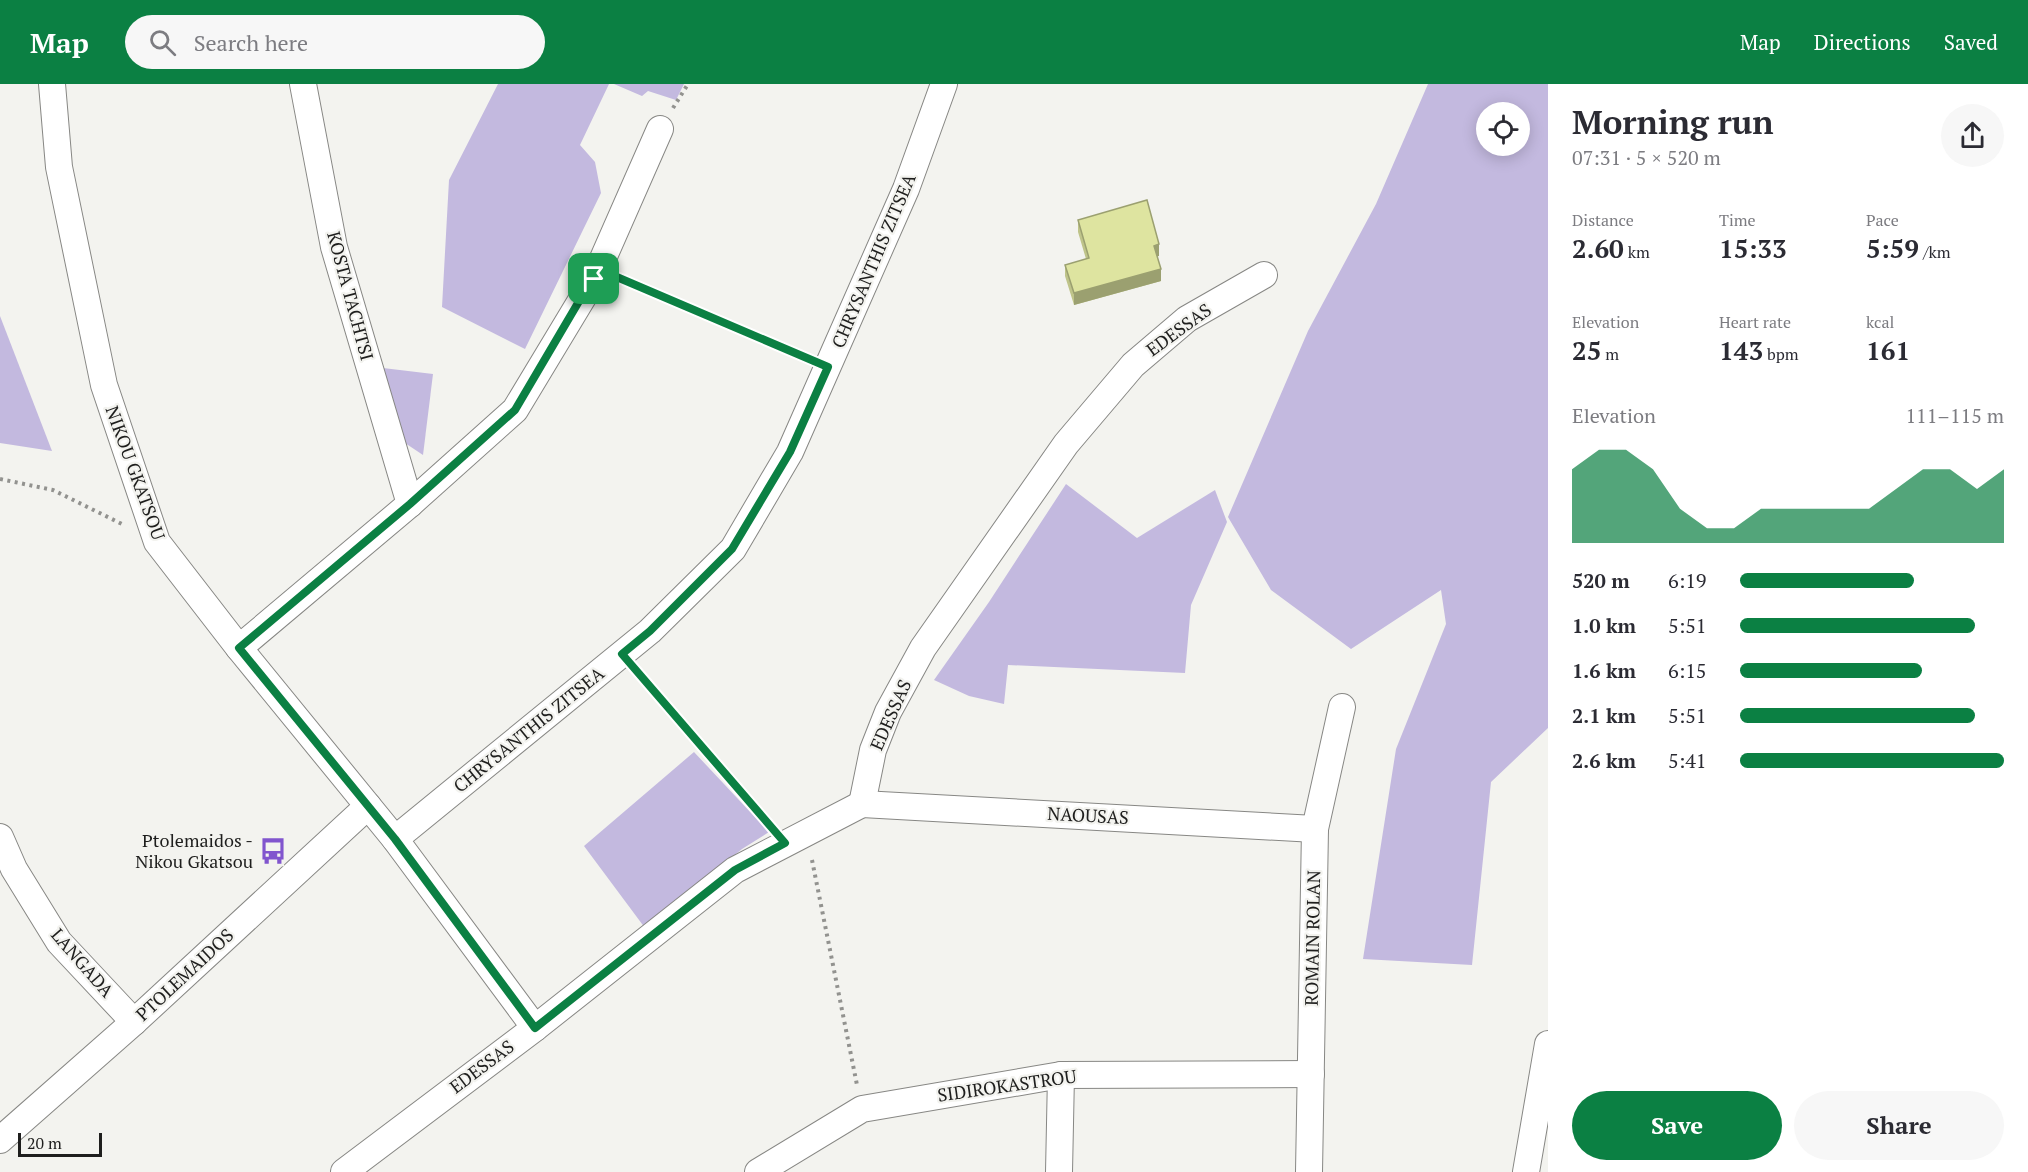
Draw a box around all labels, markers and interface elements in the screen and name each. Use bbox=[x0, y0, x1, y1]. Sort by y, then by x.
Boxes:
search box bbox=[125, 15, 545, 69]
text: Map bbox=[30, 24, 89, 61]
icon: search bbox=[146, 26, 179, 59]
text: Search here bbox=[194, 28, 308, 57]
text: Map bbox=[1740, 28, 1781, 56]
text: Directions bbox=[1814, 28, 1911, 56]
text: Saved bbox=[1944, 28, 1998, 56]
text: Morning run bbox=[1572, 100, 1774, 143]
map controls bbox=[1476, 102, 1530, 156]
button: locate bbox=[1476, 102, 1530, 156]
button: share bbox=[1941, 104, 2004, 167]
text: 07:31 · 5 × 520 m bbox=[1572, 144, 1721, 171]
street label: CHRYSANTHIS ZITSEA bbox=[825, 169, 921, 351]
text: Distance bbox=[1572, 209, 1634, 231]
text: Time bbox=[1719, 209, 1756, 231]
text: Pace bbox=[1866, 209, 1899, 231]
street label: KOSTA TACHTSI bbox=[322, 228, 380, 363]
text: 2.60 bbox=[1572, 231, 1624, 265]
text: 15:33 bbox=[1719, 231, 1787, 265]
text: 5:59 bbox=[1866, 231, 1919, 265]
text: km bbox=[1624, 241, 1650, 263]
text: /km bbox=[1919, 241, 1950, 263]
pin bbox=[568, 253, 619, 304]
icon: arrive bbox=[577, 262, 610, 295]
street label: EDESSAS bbox=[1141, 297, 1216, 361]
text: Elevation bbox=[1572, 311, 1639, 333]
text: Heart rate bbox=[1719, 311, 1791, 333]
text: kcal bbox=[1866, 311, 1894, 333]
text: 25 bbox=[1572, 333, 1601, 367]
text: 143 bbox=[1719, 333, 1763, 367]
text: 161 bbox=[1866, 333, 1910, 367]
text: m bbox=[1601, 343, 1619, 365]
text: bpm bbox=[1763, 343, 1799, 365]
street label: NIKOU GKATSOU bbox=[101, 402, 171, 543]
text: Elevation bbox=[1572, 402, 1656, 429]
text: 111–115 m bbox=[1905, 402, 2004, 429]
text: 520 m bbox=[1572, 567, 1630, 594]
text: 6:19 bbox=[1668, 567, 1707, 594]
text: 1.0 km bbox=[1572, 612, 1636, 639]
text: 5:51 bbox=[1668, 612, 1707, 639]
text: 1.6 km bbox=[1572, 657, 1636, 684]
text: 6:15 bbox=[1668, 657, 1707, 684]
street label: CHRYSANTHIS ZITSEA bbox=[448, 661, 609, 797]
street label: EDESSAS bbox=[864, 675, 916, 754]
text: 2.1 km bbox=[1572, 702, 1636, 729]
text: 5:51 bbox=[1668, 702, 1707, 729]
text: 2.6 km bbox=[1572, 747, 1636, 774]
text: 5:41 bbox=[1668, 747, 1707, 774]
street label: NAOUSAS bbox=[1047, 801, 1129, 829]
place label: Ptolemaidos - Nikou Gkatsou bbox=[135, 828, 253, 873]
bus stop icon: Ptolemaidos - Nikou Gkatsou bbox=[258, 836, 288, 866]
street label: ROMAIN ROLAN bbox=[1299, 870, 1325, 1006]
street label: LANGADA bbox=[46, 923, 120, 1002]
street label: PTOLEMAIDOS bbox=[130, 923, 238, 1026]
street label: EDESSAS bbox=[444, 1034, 519, 1098]
street label: SIDIROKASTROU bbox=[936, 1063, 1078, 1107]
button: Save bbox=[1572, 1091, 1782, 1160]
button: Share bbox=[1794, 1091, 2004, 1160]
scale bar bbox=[18, 1130, 102, 1158]
text: 20 m bbox=[27, 1132, 62, 1154]

